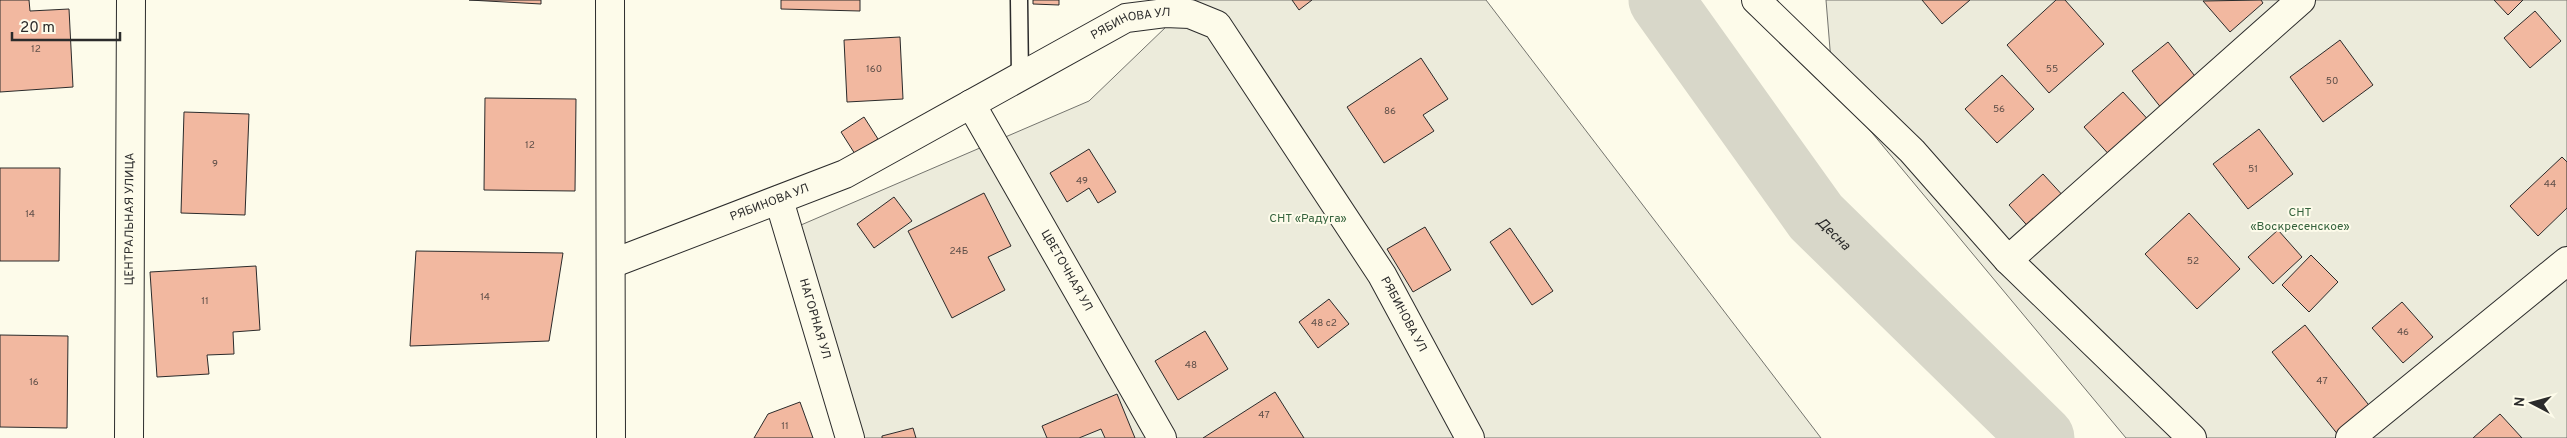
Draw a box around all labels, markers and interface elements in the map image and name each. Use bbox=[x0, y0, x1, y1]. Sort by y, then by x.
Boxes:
street label: РЯБИНОВА УЛ bbox=[1088, 5, 1171, 44]
scale bar bbox=[12, 10, 120, 42]
text: 20 m bbox=[20, 19, 55, 38]
house number: 12 bbox=[31, 43, 41, 56]
house number: 160 bbox=[866, 63, 882, 76]
house number: 55 bbox=[2046, 63, 2058, 76]
house number: 50 bbox=[2326, 75, 2338, 88]
house number: 56 bbox=[1993, 103, 2005, 116]
house number: 86 bbox=[1384, 105, 1396, 118]
house number: 12 bbox=[525, 139, 535, 152]
street label: ЦЕНТРАЛЬНАЯ УЛИЦА bbox=[122, 152, 138, 286]
house number: 9 bbox=[212, 158, 218, 171]
house number: 51 bbox=[2248, 163, 2258, 176]
house number: 49 bbox=[1076, 175, 1088, 188]
house number: 44 bbox=[2544, 178, 2556, 191]
street label: РЯБИНОВА УЛ bbox=[728, 181, 812, 225]
park label: СНТ «Воскресенское» bbox=[2250, 205, 2350, 235]
house number: 14 bbox=[25, 208, 35, 221]
park label: СНТ «Радуга» bbox=[1269, 211, 1347, 227]
water label: Десна bbox=[1813, 214, 1854, 255]
street label: ЦВЕТОЧНАЯ УЛ bbox=[1037, 227, 1096, 314]
house number: 24Б bbox=[950, 245, 968, 258]
house number: 52 bbox=[2187, 255, 2199, 268]
street label: РЯБИНОВА УЛ bbox=[1376, 274, 1430, 355]
street label: НАГОРНАЯ УЛ bbox=[795, 277, 834, 361]
house number: 14 bbox=[480, 291, 490, 304]
house number: 11 bbox=[201, 295, 209, 308]
house number: 48 с2 bbox=[1311, 317, 1337, 330]
house number: 46 bbox=[2397, 326, 2409, 339]
house number: 48 bbox=[1185, 359, 1197, 372]
house number: 47 bbox=[2316, 375, 2328, 388]
house number: 16 bbox=[29, 376, 39, 389]
north arrow bbox=[2507, 378, 2557, 428]
text: N bbox=[2512, 396, 2530, 408]
house number: 47 bbox=[1258, 409, 1270, 422]
house number: 11 bbox=[781, 420, 789, 433]

